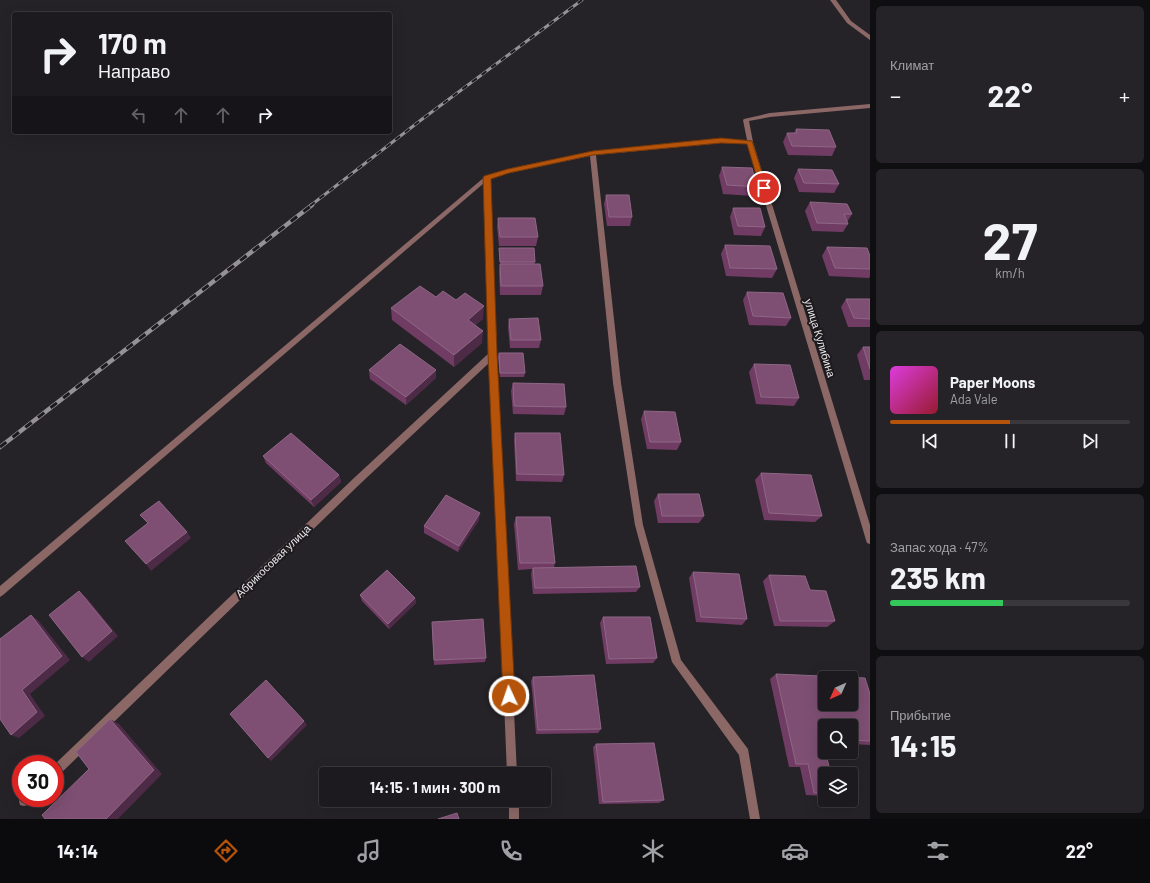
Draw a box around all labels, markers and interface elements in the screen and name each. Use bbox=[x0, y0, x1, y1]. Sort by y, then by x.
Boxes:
text: 170 m bbox=[98, 26, 167, 60]
icon: right bbox=[32, 28, 84, 80]
text: Климат bbox=[890, 57, 934, 73]
text: Направо bbox=[98, 60, 170, 82]
text: 22° bbox=[988, 77, 1032, 113]
text: − bbox=[890, 82, 901, 108]
text: + bbox=[1119, 82, 1130, 108]
icon: left bbox=[128, 104, 150, 126]
icon: ahead bbox=[170, 104, 192, 126]
icon: ahead bbox=[212, 104, 234, 126]
icon: right bbox=[254, 104, 276, 126]
pin bbox=[747, 171, 781, 205]
icon: arrive bbox=[753, 177, 775, 199]
text: 27 bbox=[983, 208, 1037, 270]
text: km/h bbox=[995, 265, 1025, 281]
street label: улица Кулибина bbox=[802, 297, 839, 379]
text: Paper Moons bbox=[950, 373, 1035, 391]
text: Ada Vale bbox=[950, 391, 998, 407]
icon: previous bbox=[919, 430, 941, 452]
icon: pause bbox=[999, 430, 1021, 452]
icon: next bbox=[1079, 430, 1101, 452]
street label: Абрикосовая улица bbox=[233, 521, 313, 600]
text: Запас хода · 47% bbox=[890, 539, 988, 555]
text: 235 km bbox=[890, 559, 986, 595]
north arrow bbox=[818, 671, 858, 711]
map controls bbox=[818, 671, 858, 807]
position arrow bbox=[488, 675, 530, 717]
text: Прибытие bbox=[890, 707, 951, 723]
button: search bbox=[818, 719, 858, 759]
text: 14:15 bbox=[890, 727, 956, 763]
speed limit sign: 30 bbox=[12, 755, 64, 807]
button: layers bbox=[818, 767, 858, 807]
text: 14:15 · 1 мин · 300 m bbox=[370, 778, 500, 796]
icon: directions bbox=[212, 837, 240, 865]
icon: music bbox=[355, 837, 383, 865]
icon: phone bbox=[497, 837, 525, 865]
icon: climate bbox=[639, 837, 667, 865]
icon: car bbox=[781, 837, 809, 865]
icon: filters bbox=[924, 837, 952, 865]
text: 14:14 bbox=[57, 840, 98, 862]
text: 22° bbox=[1066, 840, 1093, 862]

